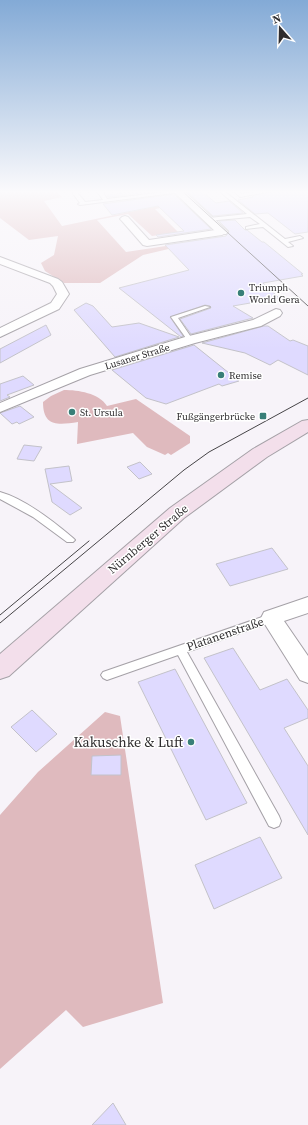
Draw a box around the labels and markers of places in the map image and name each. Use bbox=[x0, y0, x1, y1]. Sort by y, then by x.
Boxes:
place label: Triumph World Gera bbox=[249, 281, 301, 306]
marker: Triumph World Gera bbox=[236, 288, 246, 298]
place label: Remise bbox=[229, 369, 262, 382]
marker: Remise bbox=[216, 370, 226, 380]
place label: St. Ursula bbox=[80, 406, 124, 419]
marker: St. Ursula bbox=[67, 407, 77, 417]
place label: Fußgängerbrücke bbox=[176, 410, 255, 423]
marker: Fußgängerbrücke bbox=[258, 411, 268, 421]
place label: Kakuschke & Luft bbox=[73, 732, 183, 752]
marker: Kakuschke & Luft bbox=[186, 737, 196, 747]

